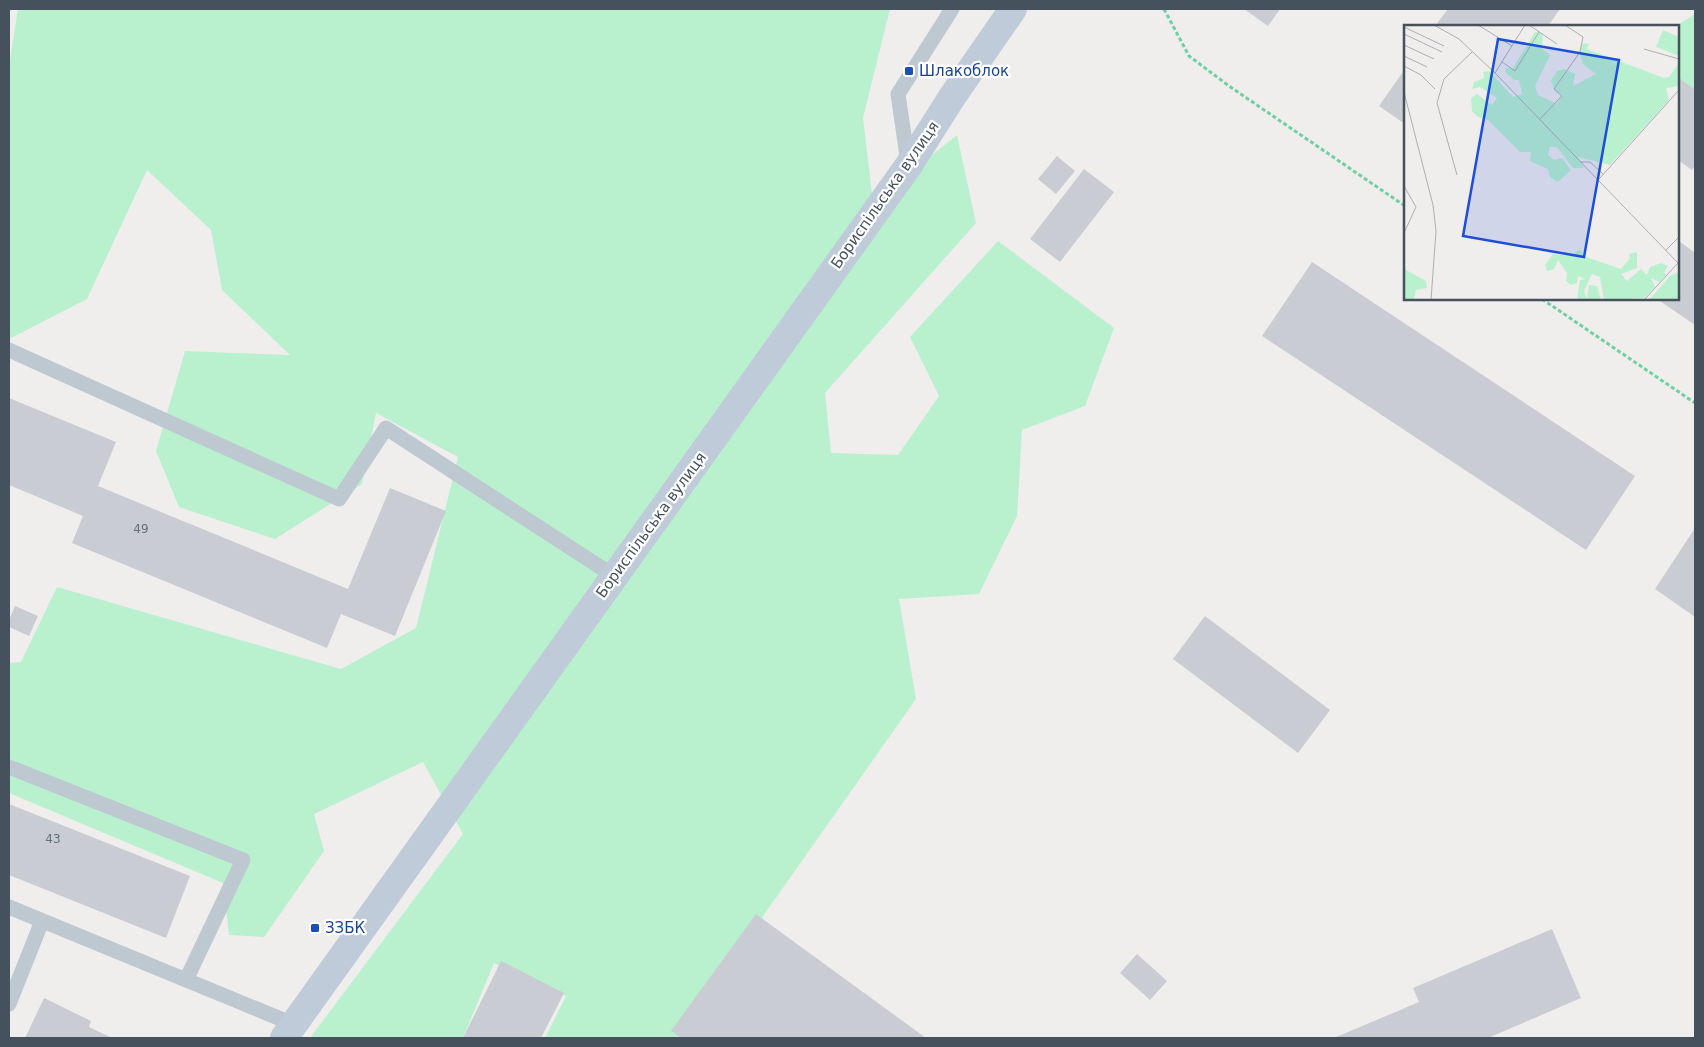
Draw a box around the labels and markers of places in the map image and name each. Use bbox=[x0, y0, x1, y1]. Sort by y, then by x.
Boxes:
place label: Шлакоблок bbox=[919, 62, 1009, 80]
marker: Шлакоблок bbox=[903, 65, 915, 77]
place label: ЗЗБК bbox=[325, 919, 366, 937]
marker: ЗЗБК bbox=[309, 922, 321, 934]

